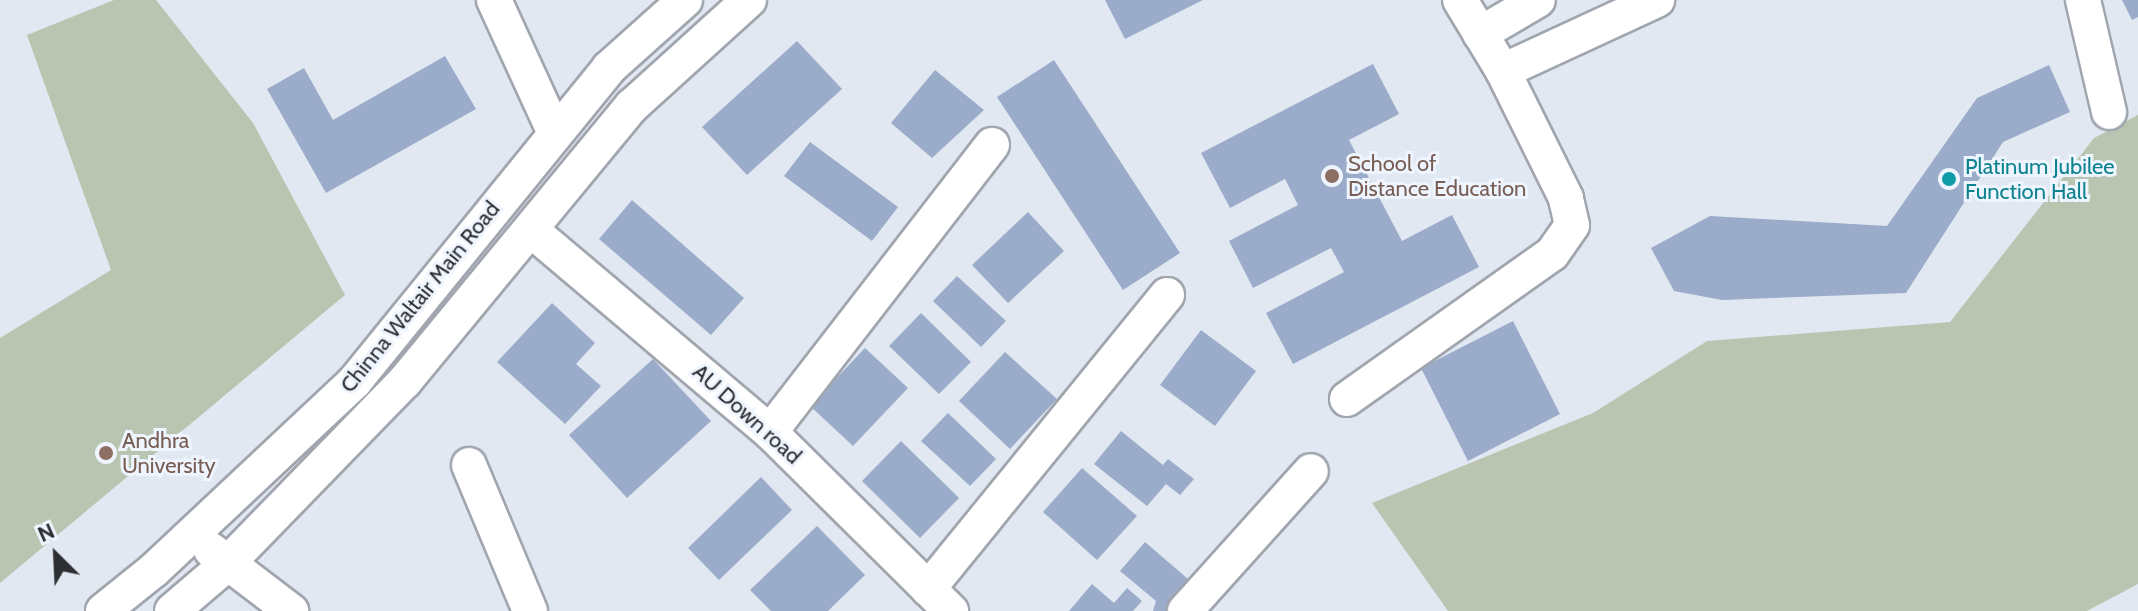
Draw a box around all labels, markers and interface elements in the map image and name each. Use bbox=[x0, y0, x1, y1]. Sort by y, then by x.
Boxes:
place label: School of Distance Education bbox=[1348, 150, 1526, 202]
place label: Platinum Jubilee Function Hall bbox=[1965, 153, 2115, 204]
marker: School of Distance Education bbox=[1323, 167, 1341, 185]
marker: Platinum Jubilee Function Hall bbox=[1940, 170, 1958, 188]
street label: Chinna Waltair Main Road bbox=[335, 196, 505, 398]
street label: AU Down road bbox=[687, 358, 807, 470]
place label: Andhra University bbox=[122, 427, 216, 478]
marker: Andhra University bbox=[97, 444, 115, 462]
north arrow bbox=[16, 515, 96, 595]
text: N bbox=[33, 517, 59, 548]

